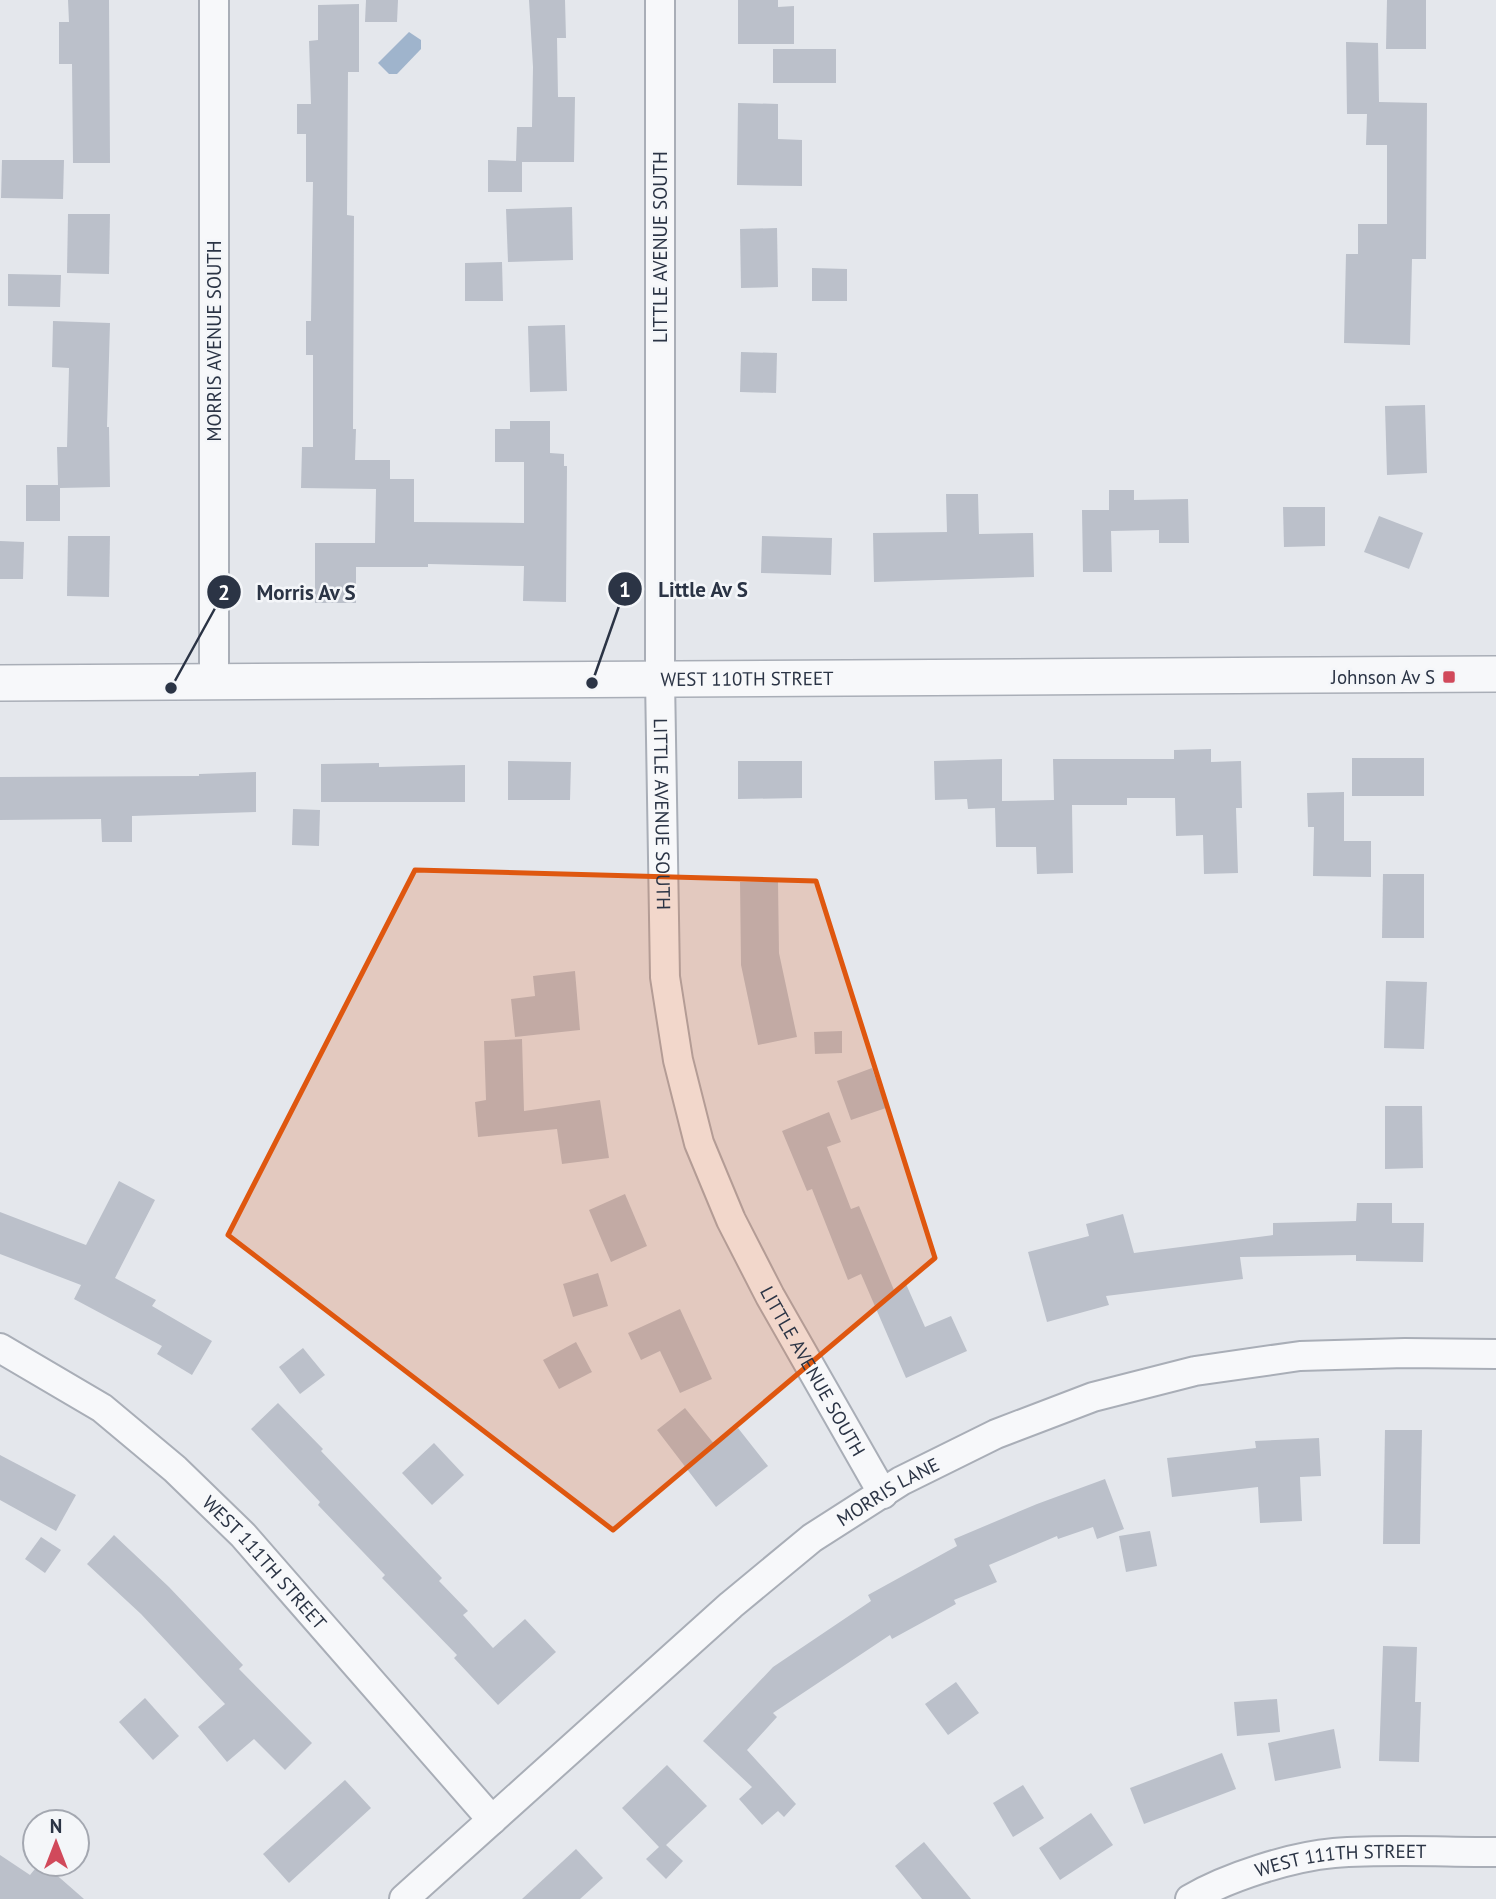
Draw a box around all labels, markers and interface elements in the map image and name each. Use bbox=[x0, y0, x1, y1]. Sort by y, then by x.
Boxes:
street label: LITTLE AVENUE SOUTH bbox=[648, 151, 672, 343]
street label: MORRIS AVENUE SOUTH bbox=[202, 240, 226, 442]
callout: Little Av S bbox=[608, 568, 762, 610]
callout: Morris Av S bbox=[206, 571, 370, 613]
text: 1 bbox=[619, 576, 631, 603]
text: Little Av S bbox=[658, 576, 748, 603]
text: 2 bbox=[218, 579, 230, 606]
text: Morris Av S bbox=[256, 579, 356, 606]
place label: Johnson Av S bbox=[1330, 665, 1435, 689]
street label: WEST 110TH STREET bbox=[660, 666, 834, 691]
marker: Johnson Av S bbox=[1441, 669, 1457, 685]
street label: LITTLE AVENUE SOUTH bbox=[649, 718, 676, 910]
street label: LITTLE AVENUE SOUTH bbox=[755, 1282, 871, 1460]
street label: MORRIS LANE bbox=[832, 1452, 943, 1531]
street label: WEST 111TH STREET bbox=[197, 1490, 332, 1635]
north arrow bbox=[21, 1808, 91, 1878]
text: N bbox=[50, 1814, 62, 1838]
street label: WEST 111TH STREET bbox=[1252, 1839, 1427, 1882]

